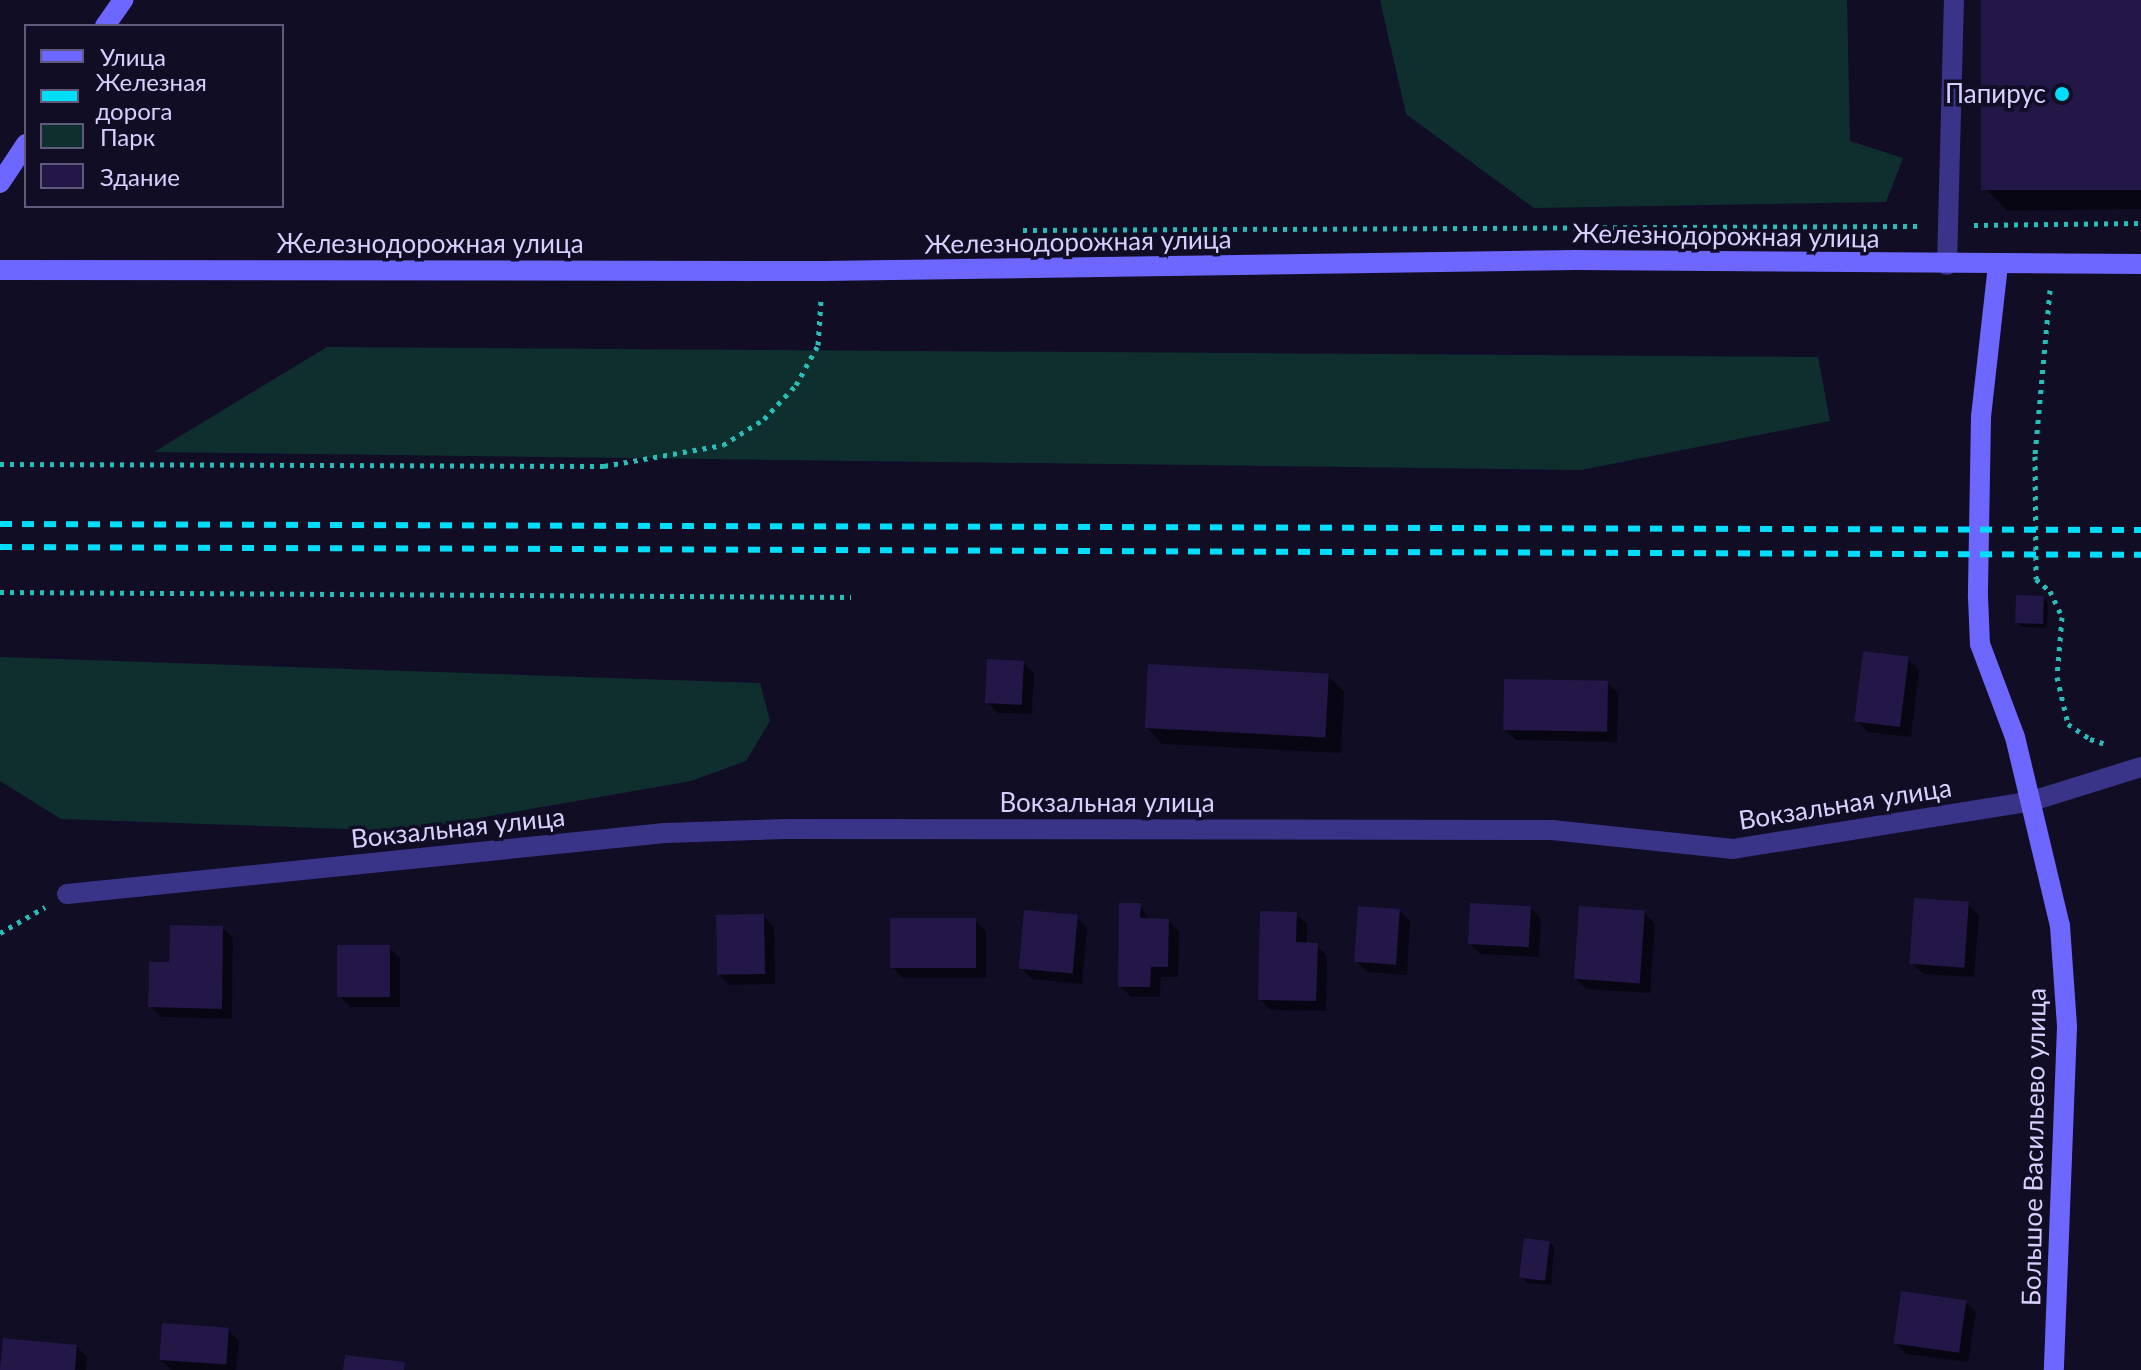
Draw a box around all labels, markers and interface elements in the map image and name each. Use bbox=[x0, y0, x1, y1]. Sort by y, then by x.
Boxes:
legend bbox=[24, 24, 284, 208]
text: Улица bbox=[100, 42, 166, 71]
text: Железная дорога bbox=[95, 67, 207, 125]
place label: Папирус bbox=[1945, 78, 2046, 110]
marker: Папирус bbox=[2053, 85, 2071, 103]
text: Парк bbox=[100, 122, 155, 151]
text: Здание bbox=[100, 162, 180, 191]
street label: Железнодорожная улица bbox=[1572, 218, 1880, 254]
street label: Железнодорожная улица bbox=[924, 224, 1232, 260]
street label: Железнодорожная улица bbox=[276, 228, 584, 260]
street label: Вокзальная улица bbox=[1736, 772, 1954, 836]
street label: Вокзальная улица bbox=[999, 787, 1215, 819]
street label: Вокзальная улица bbox=[349, 801, 567, 855]
street label: Большое Васильево улица bbox=[2016, 988, 2052, 1306]

